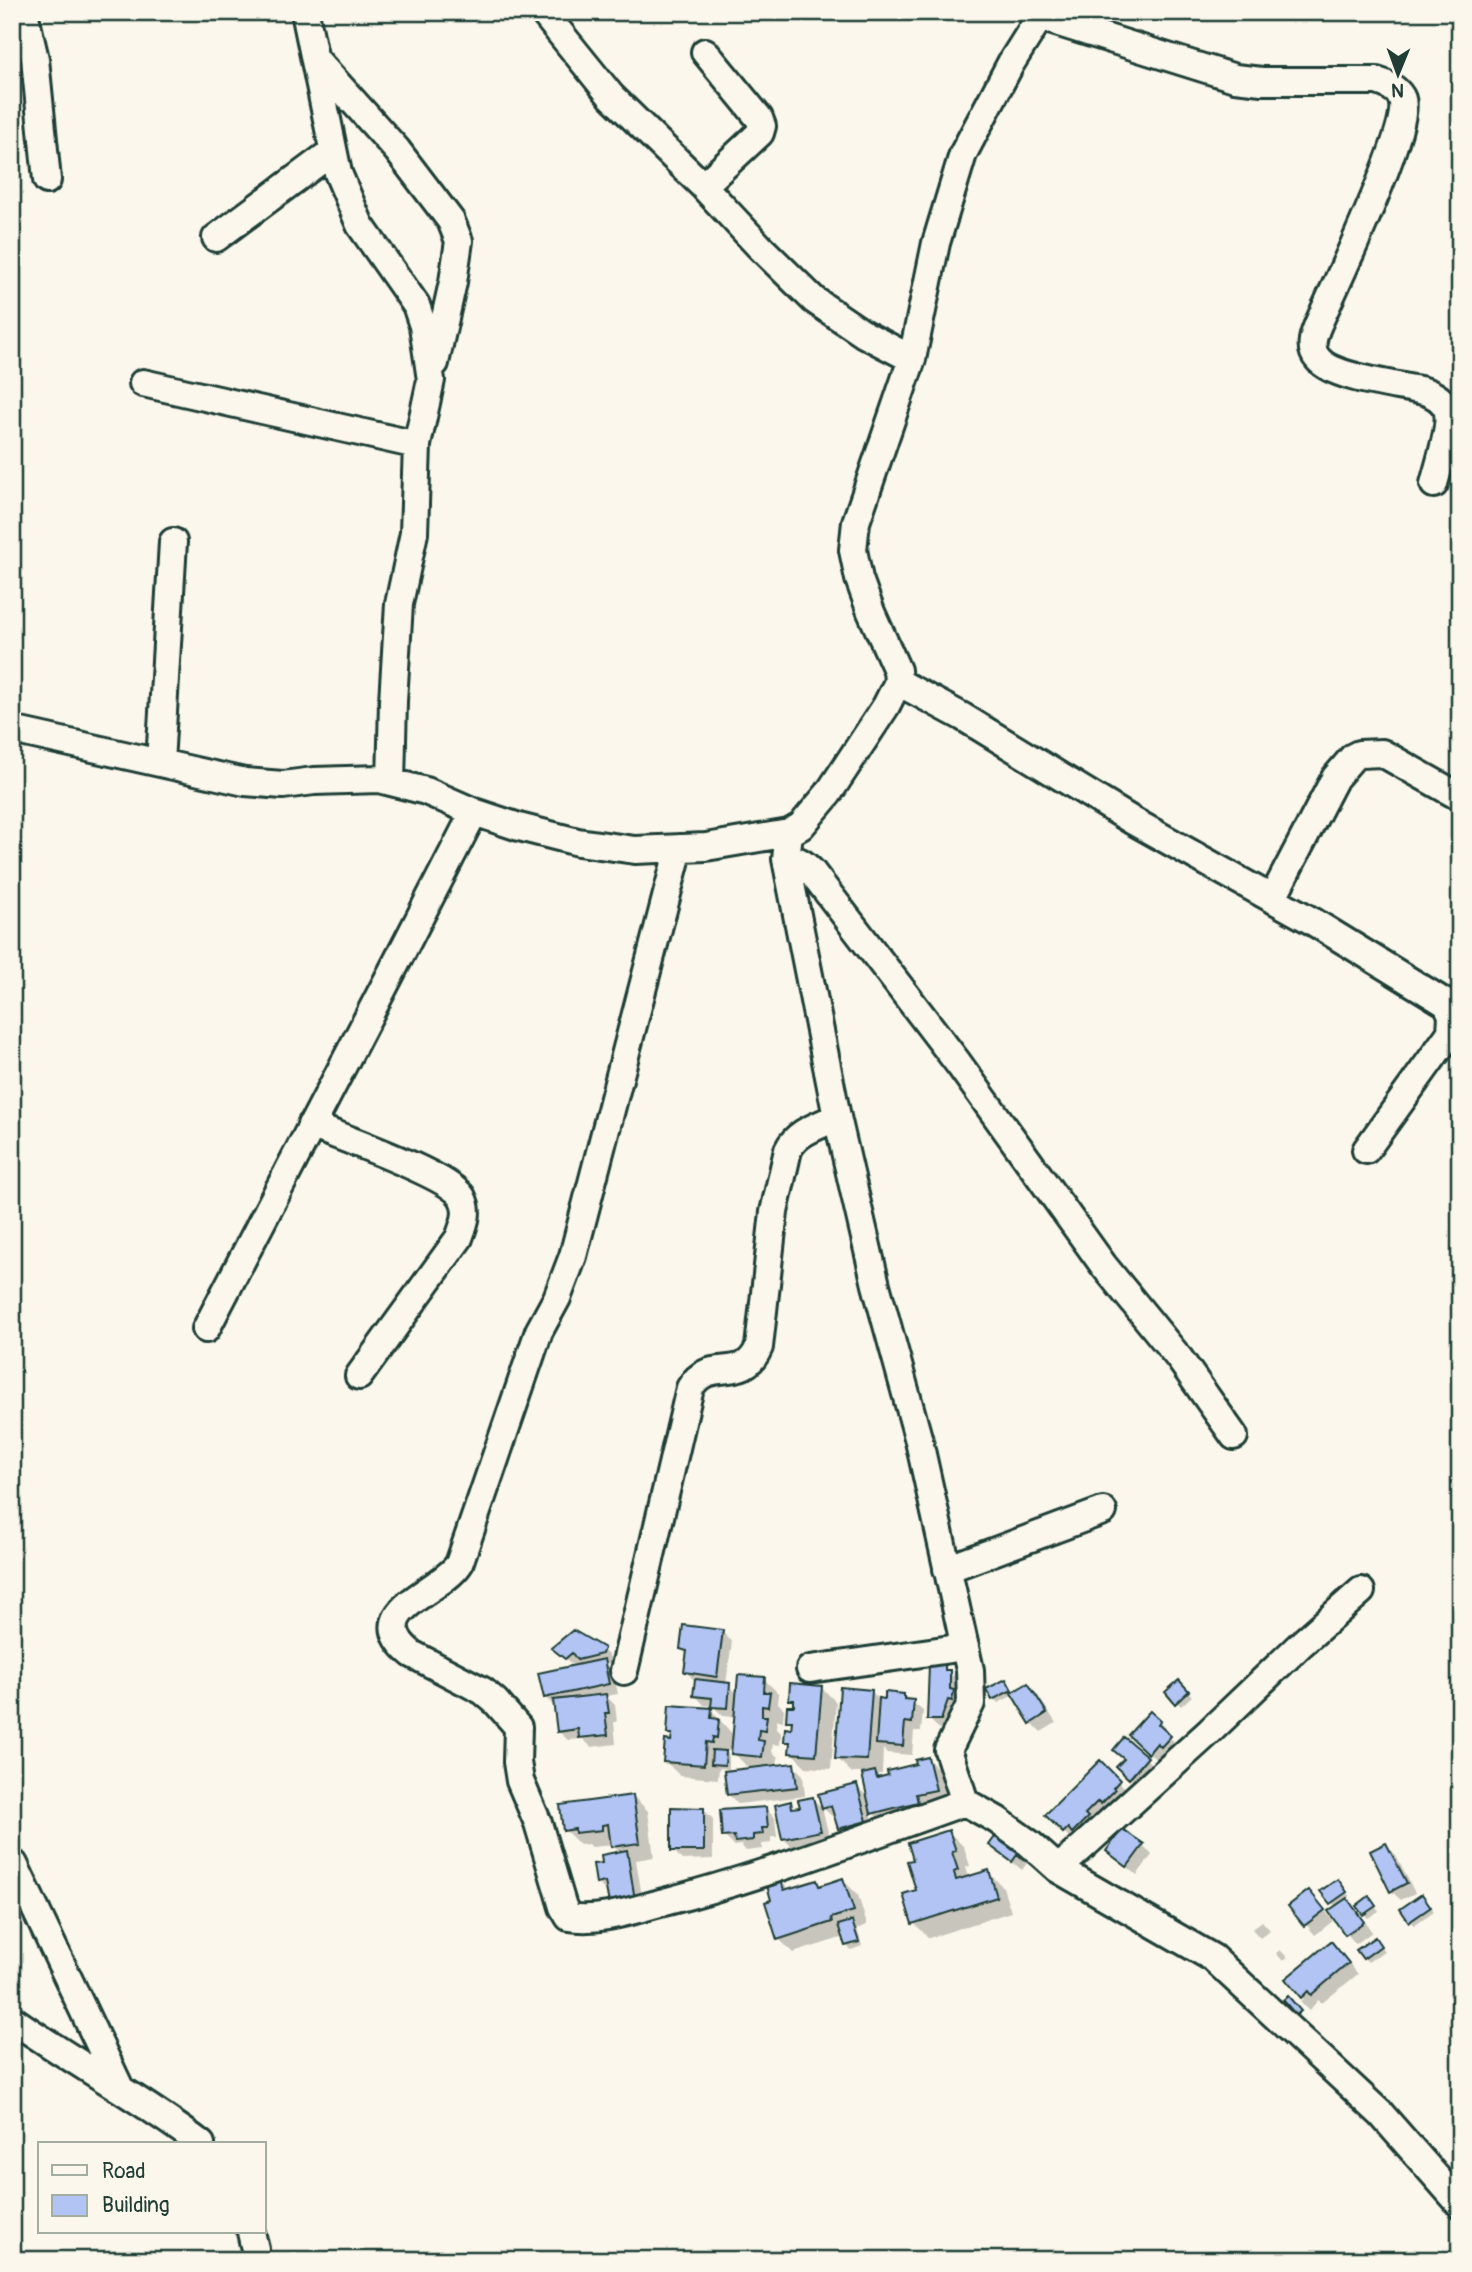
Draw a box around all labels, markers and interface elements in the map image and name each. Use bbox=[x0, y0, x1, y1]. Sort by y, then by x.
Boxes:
north arrow bbox=[1364, 38, 1434, 108]
text: N bbox=[1391, 78, 1404, 102]
legend bbox=[38, 2142, 266, 2234]
text: Road bbox=[102, 2158, 146, 2185]
text: Building bbox=[102, 2192, 169, 2219]

